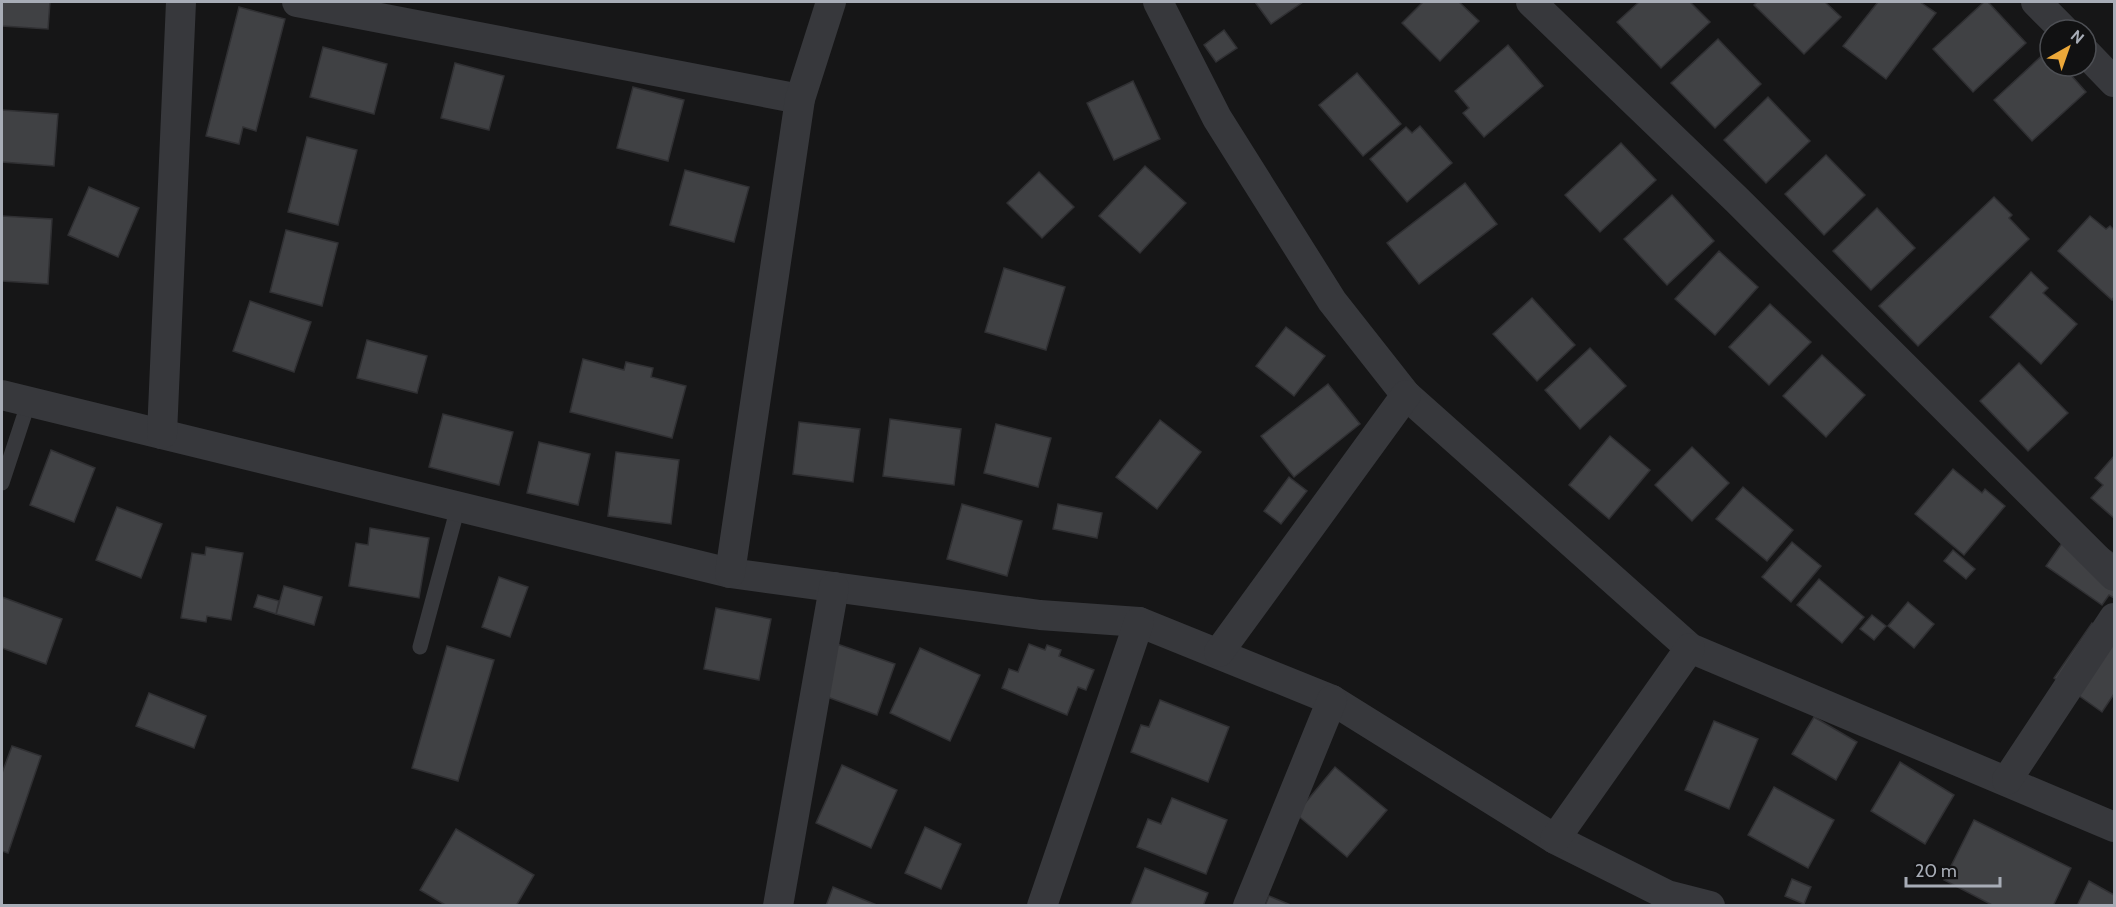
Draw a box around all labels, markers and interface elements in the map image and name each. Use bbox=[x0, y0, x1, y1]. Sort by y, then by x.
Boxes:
north arrow bbox=[2038, 18, 2098, 78]
text: N bbox=[2067, 26, 2088, 48]
scale bar bbox=[1906, 850, 2000, 888]
text: 20 m bbox=[1915, 860, 1957, 882]

